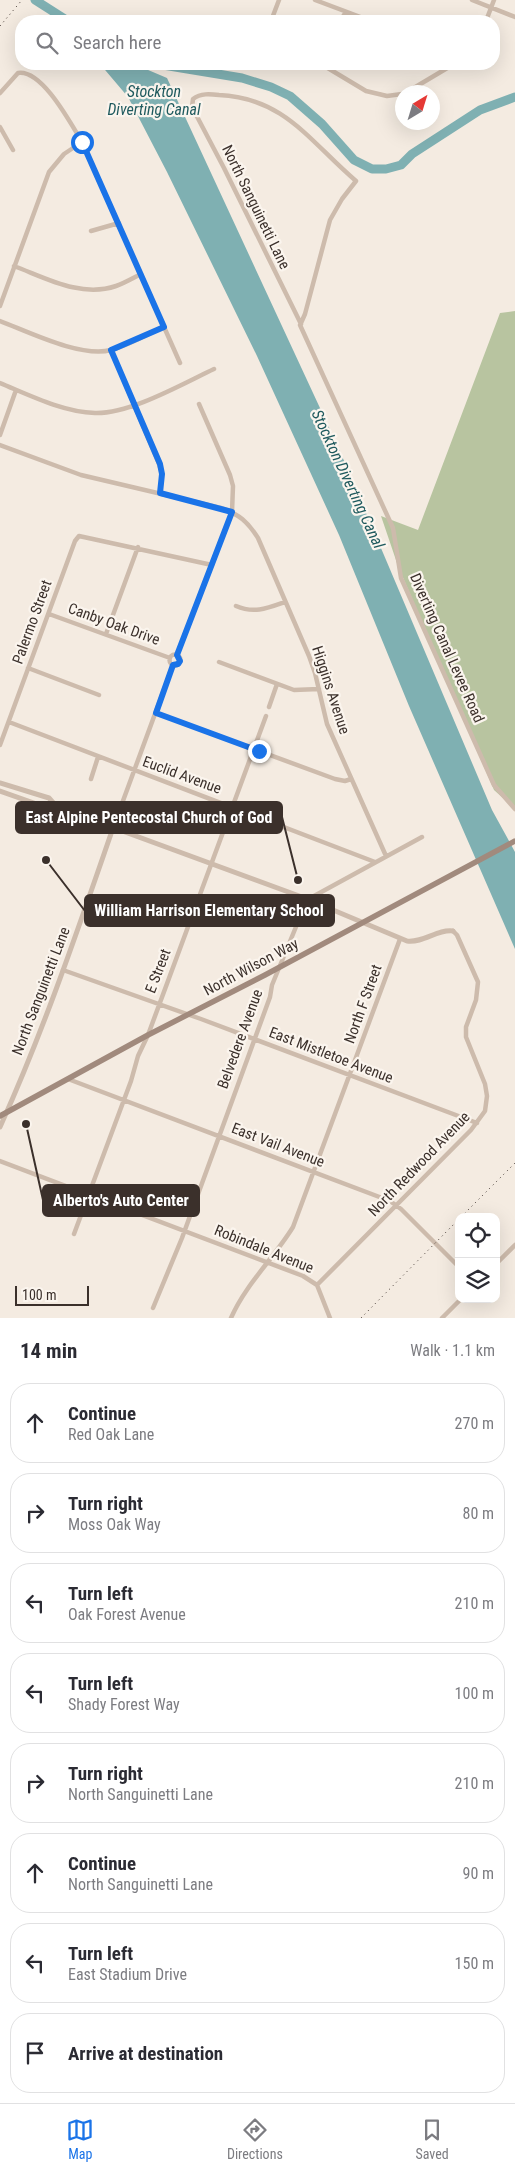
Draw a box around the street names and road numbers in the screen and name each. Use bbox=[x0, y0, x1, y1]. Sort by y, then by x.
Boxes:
street label: North Sanguinetti Lane bbox=[218, 142, 294, 272]
street label: Diverting Canal Levee Road bbox=[406, 571, 488, 725]
street label: Palermo Street bbox=[9, 578, 55, 666]
street label: Canby Oak Drive bbox=[66, 599, 162, 649]
street label: Higgins Avenue bbox=[308, 644, 354, 736]
street label: Euclid Avenue bbox=[140, 752, 224, 798]
street label: North Sanguinetti Lane bbox=[8, 924, 74, 1058]
street label: North Wilson Way bbox=[201, 934, 301, 1000]
street label: E Street bbox=[141, 946, 175, 996]
street label: North F Street bbox=[340, 962, 386, 1046]
street label: Belvedere Avenue bbox=[214, 987, 266, 1091]
street label: East Mistletoe Avenue bbox=[266, 1023, 396, 1087]
street label: North Redwood Avenue bbox=[365, 1108, 473, 1220]
street label: East Vail Avenue bbox=[229, 1119, 327, 1171]
street label: Robindale Avenue bbox=[212, 1221, 316, 1277]

